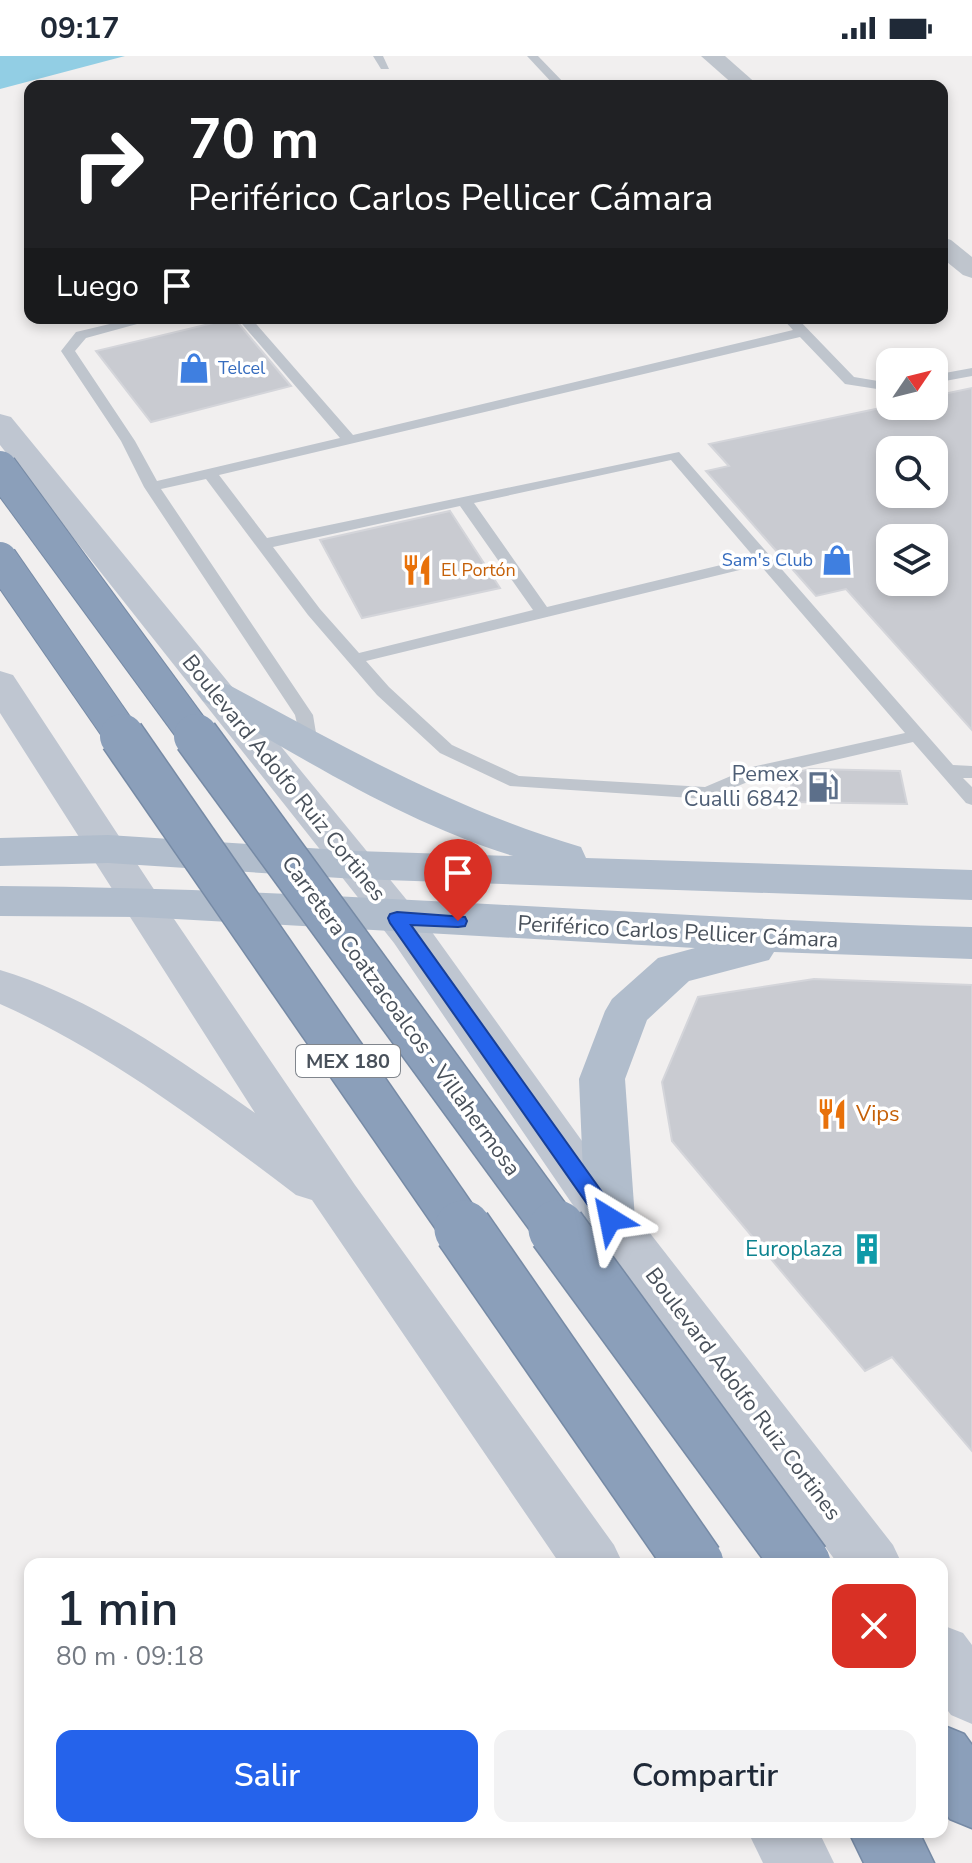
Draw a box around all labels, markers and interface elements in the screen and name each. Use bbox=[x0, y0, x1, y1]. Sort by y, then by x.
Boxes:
text: 09:17 bbox=[40, 8, 119, 49]
text: 70 m bbox=[188, 101, 319, 178]
icon: right bbox=[56, 112, 160, 216]
text: Periférico Carlos Pellicer Cámara bbox=[188, 174, 713, 223]
icon: arrive bbox=[155, 264, 199, 308]
text: Luego bbox=[56, 266, 139, 307]
north arrow bbox=[876, 348, 948, 420]
map controls bbox=[876, 348, 948, 596]
shop icon: Telcel bbox=[177, 351, 211, 385]
place label: Telcel bbox=[218, 356, 266, 380]
button: search bbox=[876, 436, 948, 508]
button: layers bbox=[876, 524, 948, 596]
shop icon: Sam's Club bbox=[820, 543, 854, 577]
place label: Sam's Club bbox=[722, 548, 813, 572]
restaurant icon: El Portón bbox=[400, 553, 434, 587]
place label: El Portón bbox=[441, 558, 516, 582]
street label: Boulevard Adolfo Ruiz Cortines bbox=[175, 649, 393, 907]
place label: Pemex Cualli 6842 bbox=[684, 759, 799, 814]
fuel station icon: Pemex Cualli 6842 bbox=[806, 770, 840, 804]
pin bbox=[424, 839, 492, 921]
street label: Carretera Coatzacoalcos - Villahermosa bbox=[274, 850, 528, 1182]
icon: arrive bbox=[436, 851, 480, 895]
street label: Periférico Carlos Pellicer Cámara bbox=[517, 909, 839, 955]
road number: MEX 180 bbox=[296, 1045, 400, 1077]
restaurant icon: Vips bbox=[815, 1097, 849, 1131]
place label: Vips bbox=[855, 1099, 900, 1129]
position arrow bbox=[568, 1177, 652, 1261]
building icon: Europlaza bbox=[850, 1232, 884, 1266]
place label: Europlaza bbox=[745, 1234, 843, 1264]
street label: Boulevard Adolfo Ruiz Cortines bbox=[638, 1262, 848, 1526]
text: 1 min bbox=[56, 1576, 178, 1642]
button: close bbox=[832, 1584, 916, 1668]
text: 80 m · 09:18 bbox=[56, 1639, 204, 1674]
button: Salir bbox=[56, 1730, 478, 1822]
button: Compartir bbox=[494, 1730, 916, 1822]

